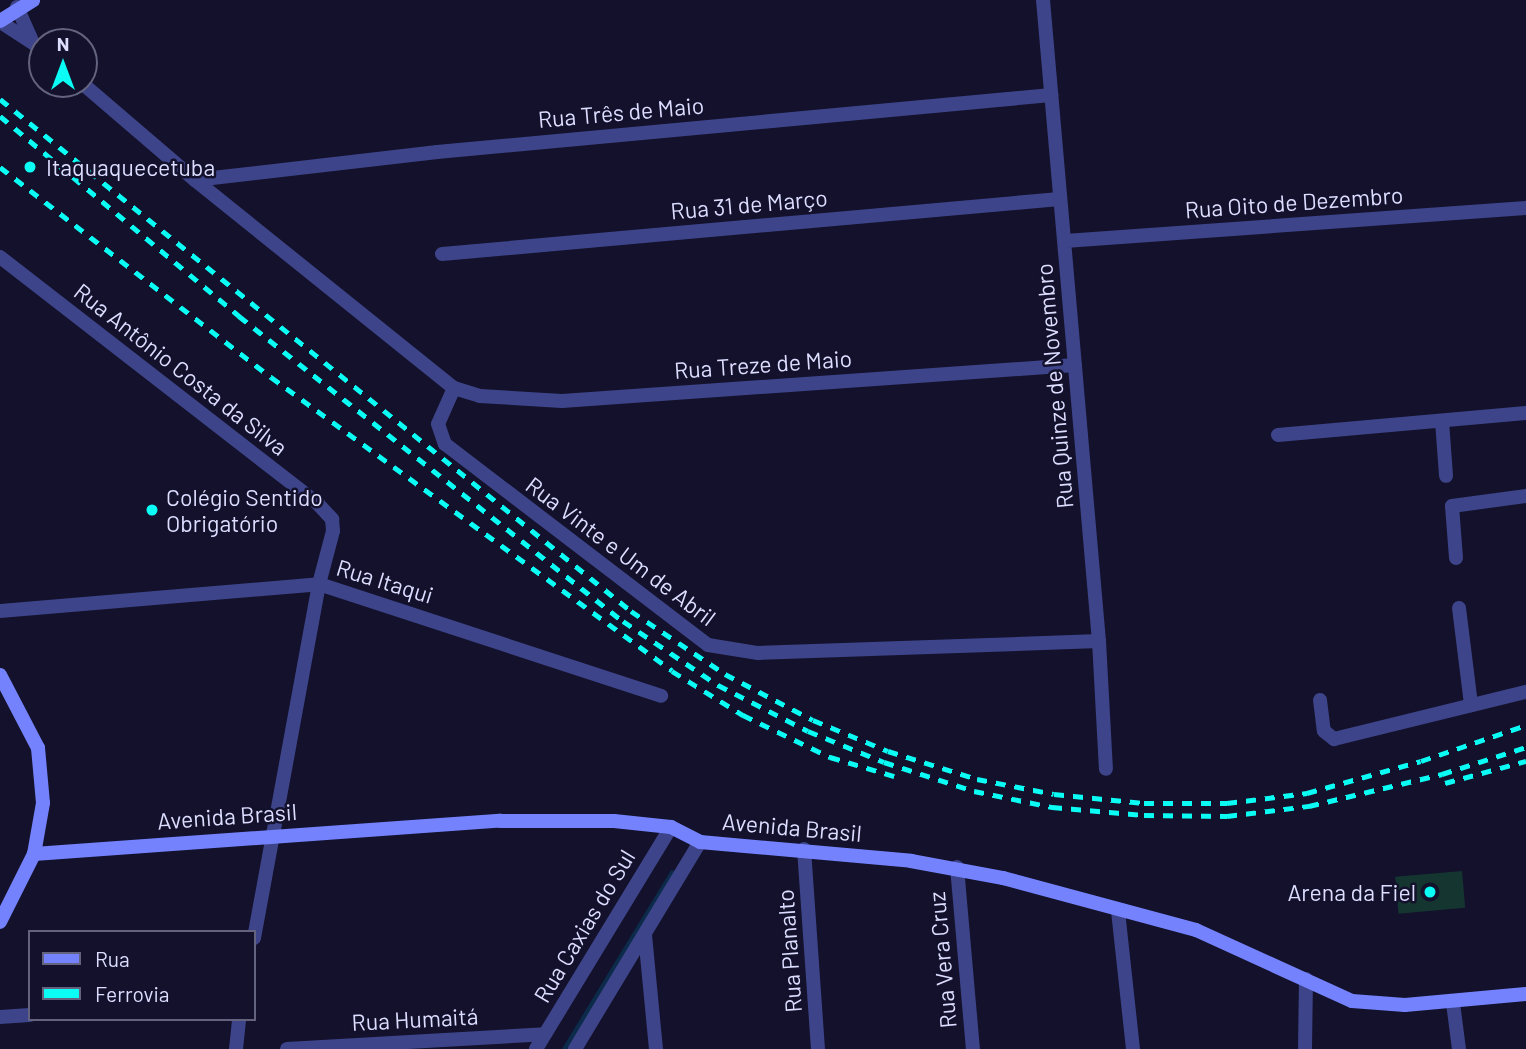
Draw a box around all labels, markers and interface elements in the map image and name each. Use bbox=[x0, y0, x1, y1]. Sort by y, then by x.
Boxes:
north arrow bbox=[28, 28, 98, 98]
text: N bbox=[57, 32, 69, 55]
street label: Rua Três de Maio bbox=[537, 91, 705, 133]
place label: Itaquaquecetuba bbox=[46, 153, 215, 181]
marker: Itaquaquecetuba bbox=[20, 157, 40, 177]
street label: Rua Oito de Dezembro bbox=[1184, 181, 1404, 223]
street label: Rua 31 de Março bbox=[669, 183, 829, 225]
street label: Rua Quinze de Novembro bbox=[1030, 262, 1078, 510]
street label: Rua Antônio Costa da Silva bbox=[69, 277, 293, 461]
street label: Rua Treze de Maio bbox=[673, 344, 853, 384]
street label: Rua Vinte e Um de Abril bbox=[521, 471, 721, 631]
place label: Colégio Sentido Obrigatório bbox=[166, 483, 323, 537]
marker: Colégio Sentido Obrigatório bbox=[144, 502, 160, 518]
street label: Rua Itaqui bbox=[333, 553, 437, 609]
street label: Avenida Brasil bbox=[156, 797, 298, 835]
street label: Avenida Brasil bbox=[721, 807, 863, 847]
street label: Rua Caxias do Sul bbox=[528, 845, 640, 1007]
place label: Arena da Fiel bbox=[1287, 878, 1416, 906]
marker: Arena da Fiel bbox=[1422, 884, 1438, 900]
street label: Rua Planalto bbox=[771, 888, 807, 1014]
street label: Rua Vera Cruz bbox=[922, 891, 962, 1029]
legend bbox=[28, 930, 256, 1021]
text: Rua bbox=[95, 946, 130, 971]
text: Ferrovia bbox=[95, 981, 170, 1006]
street label: Rua Humaitá bbox=[351, 1002, 479, 1036]

